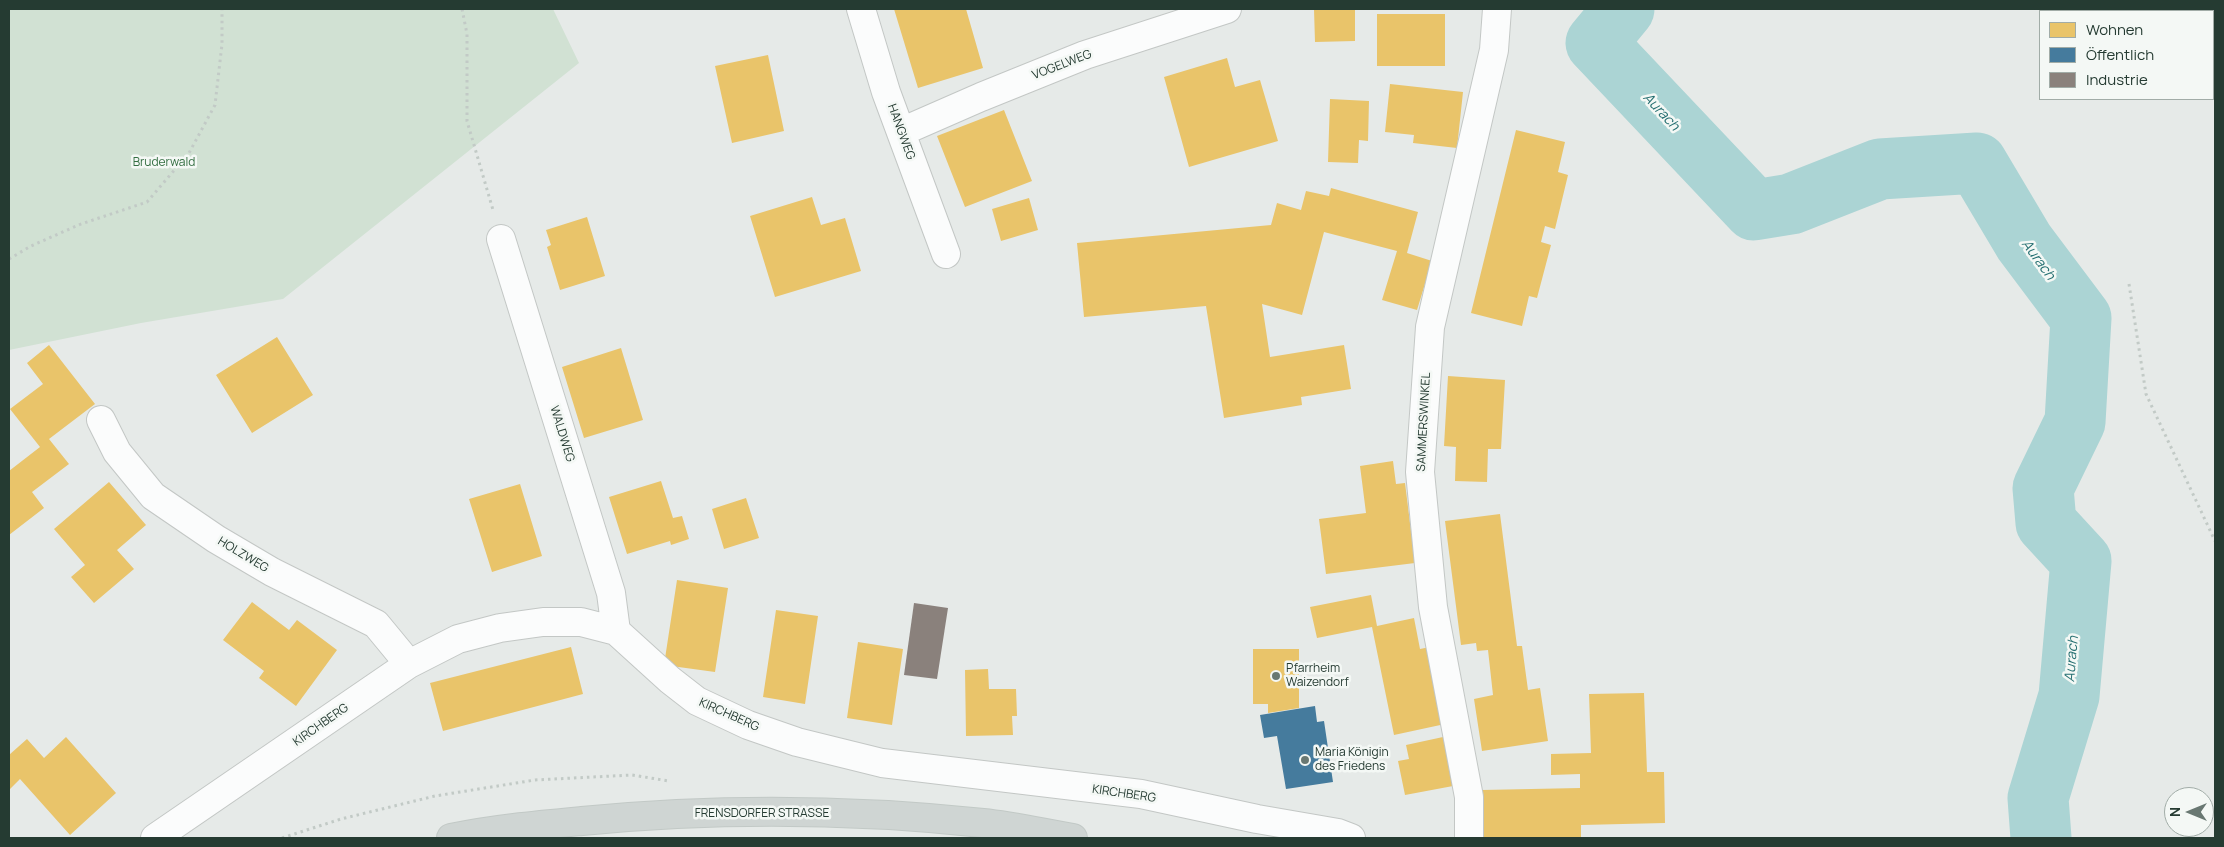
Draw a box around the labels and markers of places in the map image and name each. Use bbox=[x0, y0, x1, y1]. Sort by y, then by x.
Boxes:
place label: Pfarrheim Waizendorf bbox=[1286, 662, 1349, 690]
marker: Pfarrheim Waizendorf bbox=[1270, 670, 1282, 682]
place label: Maria Königin des Friedens bbox=[1315, 746, 1389, 774]
marker: Maria Königin des Friedens bbox=[1299, 754, 1311, 766]

